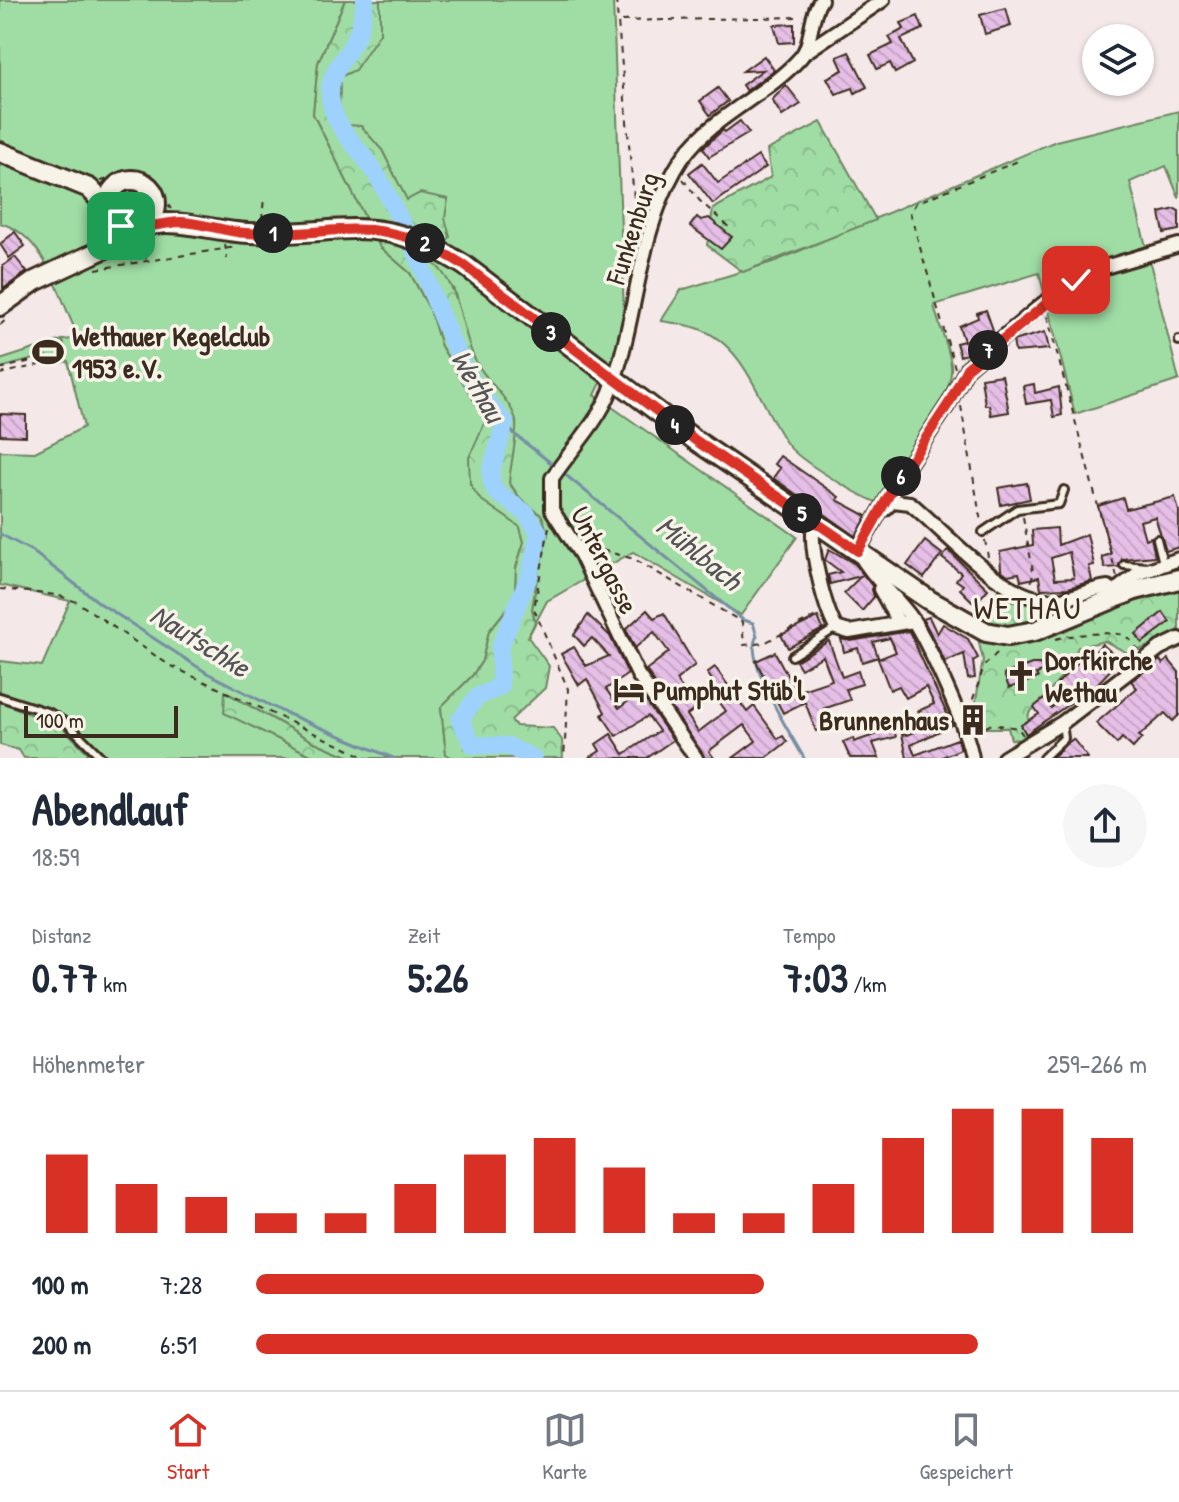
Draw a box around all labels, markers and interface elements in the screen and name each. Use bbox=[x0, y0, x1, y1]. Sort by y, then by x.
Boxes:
map controls bbox=[1082, 24, 1154, 96]
button: layers bbox=[1082, 24, 1154, 96]
street label: Funkenburg bbox=[596, 167, 668, 290]
pin bbox=[87, 192, 155, 260]
icon: arrive bbox=[99, 204, 143, 248]
pin: 1 bbox=[253, 213, 293, 253]
text: 1 bbox=[269, 218, 277, 248]
pin: 2 bbox=[405, 223, 445, 263]
text: 2 bbox=[420, 228, 430, 258]
pin bbox=[1042, 246, 1110, 314]
icon: check bbox=[1054, 258, 1098, 302]
pin: 3 bbox=[531, 312, 571, 352]
place label: Wethauer Kegelclub 1953 e.V. bbox=[72, 317, 270, 387]
text: 3 bbox=[546, 317, 556, 347]
pin: 7 bbox=[968, 330, 1008, 370]
sports icon: Wethauer Kegelclub 1953 e.V. bbox=[31, 335, 65, 369]
text: 7 bbox=[983, 335, 993, 365]
water label: Wethau bbox=[442, 342, 516, 431]
pin: 4 bbox=[655, 405, 695, 445]
text: 4 bbox=[671, 410, 679, 440]
pin: 6 bbox=[881, 456, 921, 496]
text: 6 bbox=[897, 461, 905, 491]
pin: 5 bbox=[782, 493, 822, 533]
text: 5 bbox=[797, 498, 807, 528]
street label: Untergasse bbox=[562, 500, 648, 620]
water label: Mühlbach bbox=[649, 506, 752, 600]
district label: WETHAU bbox=[973, 586, 1083, 629]
water label: Nautschke bbox=[143, 594, 259, 687]
place label: Dorfkirche Wethau bbox=[1045, 641, 1154, 711]
church icon: Dorfkirche Wethau bbox=[1004, 659, 1038, 693]
place label: Pumphut Stüb'l bbox=[653, 671, 806, 710]
hotel icon: Pumphut Stüb'l bbox=[612, 673, 646, 707]
place label: Brunnenhaus bbox=[819, 701, 949, 739]
scale bar bbox=[24, 702, 178, 738]
building icon: Brunnenhaus bbox=[956, 703, 990, 737]
text: 100 m bbox=[36, 705, 84, 735]
text: Abendlauf bbox=[32, 779, 189, 839]
button: share bbox=[1063, 784, 1147, 868]
text: 18:59 bbox=[32, 839, 79, 874]
text: Distanz bbox=[32, 920, 91, 950]
text: Zeit bbox=[408, 920, 440, 950]
text: Tempo bbox=[783, 920, 836, 950]
text: 0.77 bbox=[32, 950, 98, 1004]
text: 5:26 bbox=[408, 950, 469, 1004]
text: 7:03 bbox=[783, 950, 848, 1004]
text: km bbox=[98, 969, 127, 999]
text: /km bbox=[848, 969, 887, 999]
text: Höhenmeter bbox=[32, 1046, 145, 1081]
text: 259–266 m bbox=[1047, 1046, 1147, 1081]
text: 100 m bbox=[32, 1267, 88, 1302]
text: 7:28 bbox=[160, 1267, 202, 1302]
text: 200 m bbox=[32, 1327, 91, 1362]
text: 6:51 bbox=[160, 1327, 197, 1362]
tab: Start bbox=[166, 1408, 210, 1486]
tab: Karte bbox=[542, 1408, 587, 1486]
tab: Gespeichert bbox=[919, 1408, 1013, 1486]

